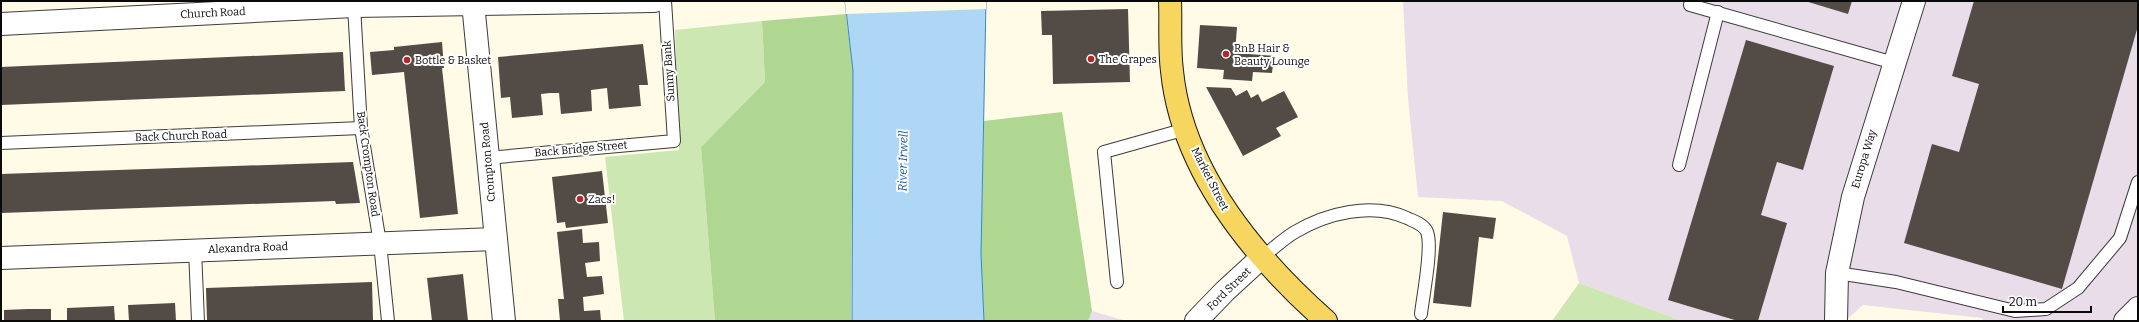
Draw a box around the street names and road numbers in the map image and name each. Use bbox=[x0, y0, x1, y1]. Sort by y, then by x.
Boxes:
street label: Church Road bbox=[180, 5, 246, 21]
street label: Sunny Bank bbox=[660, 39, 678, 102]
street label: Back Crompton Road bbox=[354, 110, 382, 218]
street label: Crompton Road bbox=[478, 121, 498, 202]
street label: Back Church Road bbox=[135, 128, 228, 144]
street label: Europa Way bbox=[1849, 128, 1879, 190]
street label: Back Bridge Street bbox=[534, 138, 628, 160]
street label: Market Street bbox=[1188, 145, 1232, 213]
street label: Alexandra Road bbox=[208, 240, 289, 256]
street label: Ford Street bbox=[1204, 265, 1254, 313]

